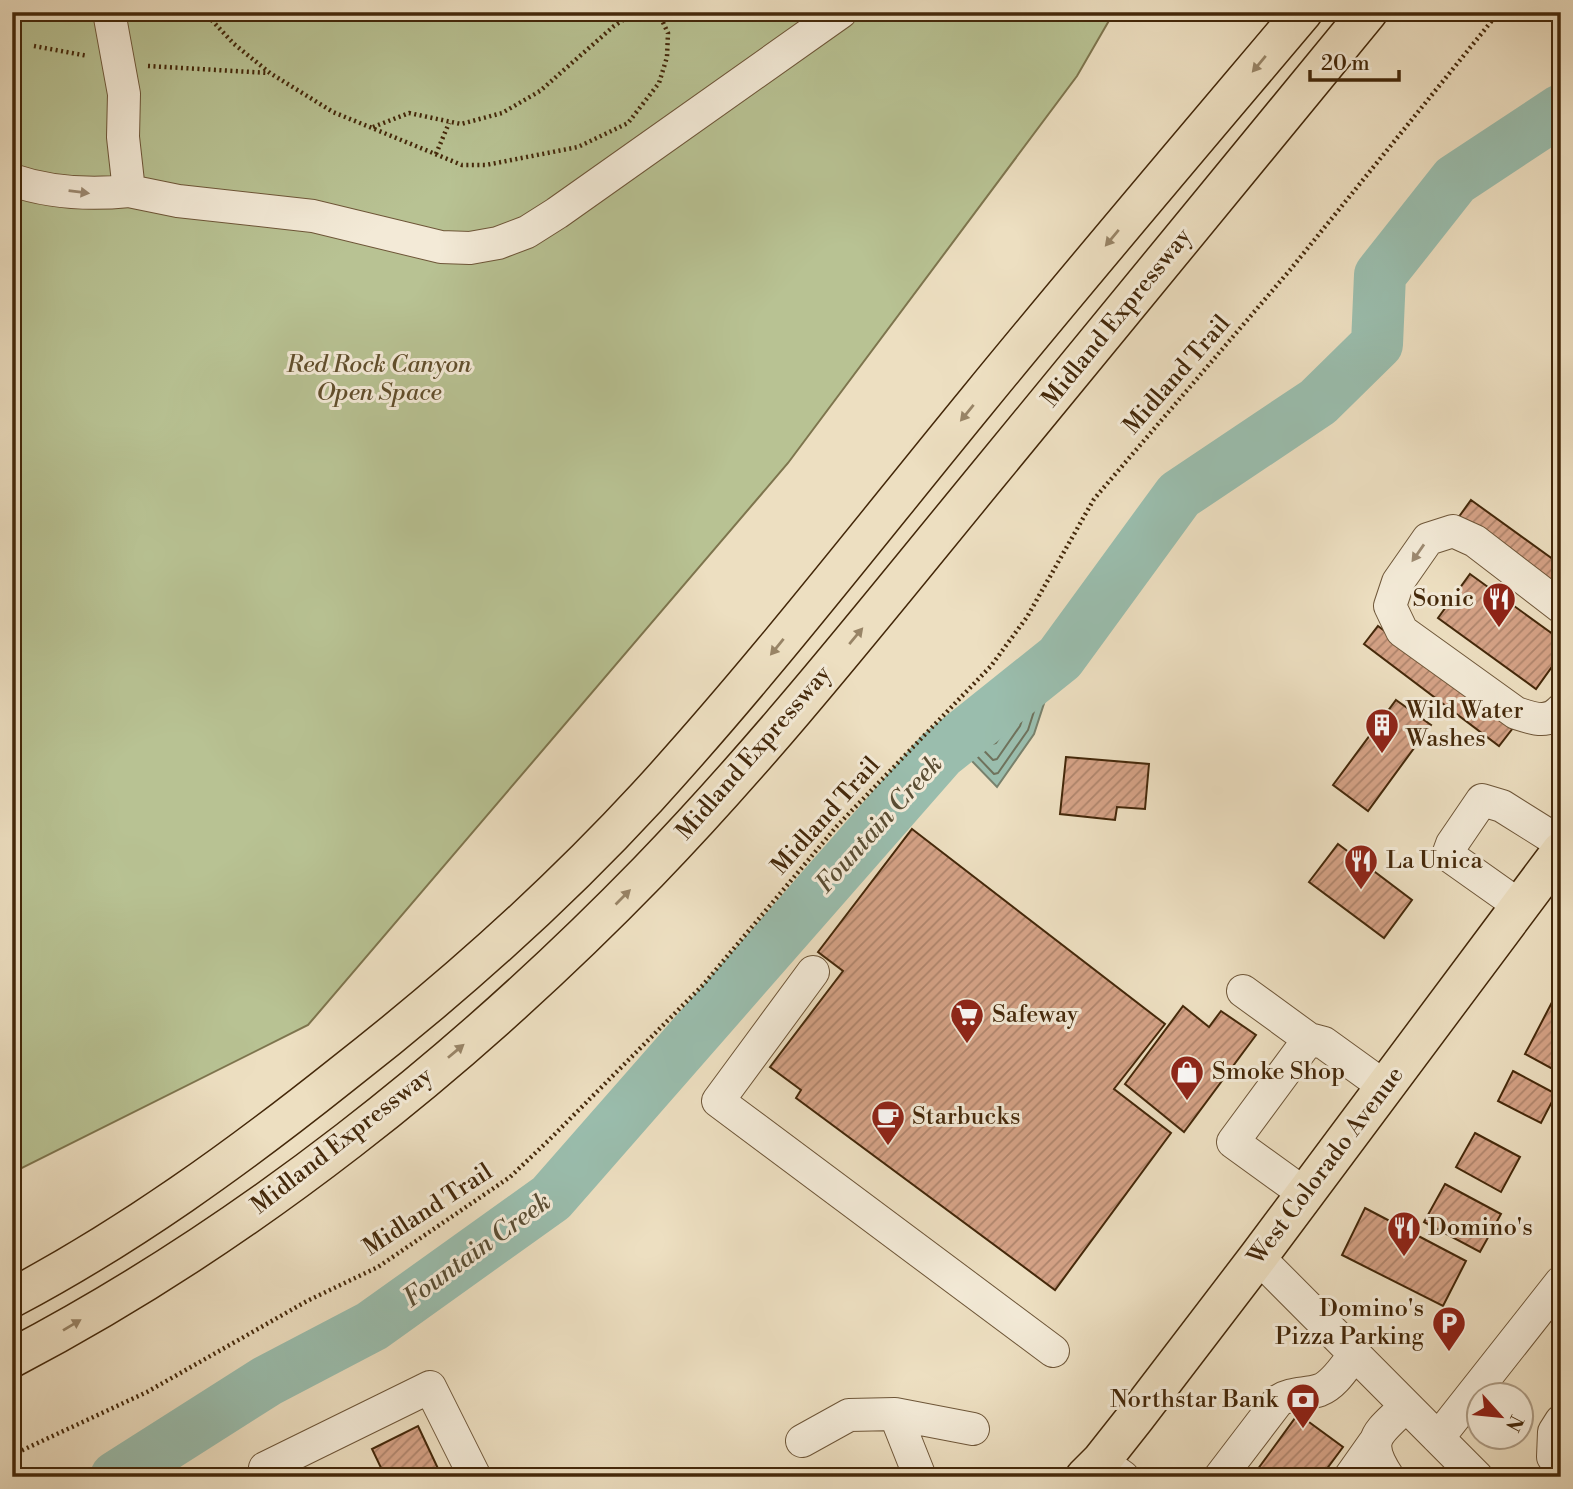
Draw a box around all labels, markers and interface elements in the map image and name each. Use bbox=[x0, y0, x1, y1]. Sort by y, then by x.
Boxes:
scale bar bbox=[1310, 38, 1400, 82]
text: 20 m bbox=[1321, 51, 1370, 77]
one-way arrow bbox=[1252, 56, 1267, 73]
one-way arrow bbox=[68, 187, 90, 198]
street label: Midland Expressway bbox=[1036, 222, 1199, 414]
one-way arrow bbox=[1105, 230, 1120, 247]
street label: Midland Trail bbox=[1117, 309, 1237, 441]
park label: Red Rock Canyon Open Space bbox=[285, 350, 472, 408]
one-way arrow bbox=[960, 405, 975, 422]
one-way arrow bbox=[1412, 544, 1425, 563]
restaurant icon: Sonic bbox=[1480, 580, 1518, 629]
place label: Sonic bbox=[1412, 584, 1474, 614]
one-way arrow bbox=[848, 627, 863, 644]
one-way arrow bbox=[769, 637, 784, 655]
street label: Midland Expressway bbox=[670, 659, 838, 846]
place label: Wild Water Washes bbox=[1405, 696, 1524, 754]
building icon: Wild Water Washes bbox=[1363, 706, 1401, 755]
water label: Fountain Creek bbox=[809, 748, 949, 900]
street label: Midland Trail bbox=[765, 751, 887, 881]
restaurant icon: La Unica bbox=[1342, 842, 1380, 891]
place label: La Unica bbox=[1386, 846, 1483, 876]
one-way arrow bbox=[614, 889, 631, 905]
supermarket icon: Safeway bbox=[948, 996, 986, 1045]
place label: Safeway bbox=[992, 1000, 1079, 1030]
one-way arrow bbox=[447, 1043, 465, 1059]
shop icon: Smoke Shop bbox=[1168, 1053, 1206, 1102]
place label: Smoke Shop bbox=[1212, 1057, 1345, 1087]
street label: Midland Expressway bbox=[245, 1061, 439, 1221]
street label: West Colorado Avenue bbox=[1241, 1061, 1410, 1272]
cafe icon: Starbucks bbox=[869, 1098, 907, 1147]
place label: Starbucks bbox=[912, 1102, 1020, 1132]
street label: Midland Trail bbox=[358, 1157, 498, 1263]
water label: Fountain Creek bbox=[397, 1186, 557, 1314]
restaurant icon: Domino's bbox=[1385, 1209, 1423, 1258]
place label: Domino's bbox=[1428, 1213, 1533, 1243]
place label: Domino's Pizza Parking bbox=[1275, 1294, 1425, 1352]
parking icon: Domino's Pizza Parking bbox=[1430, 1304, 1468, 1353]
one-way arrow bbox=[63, 1319, 82, 1331]
north arrow bbox=[1464, 1380, 1534, 1450]
bank icon: Northstar Bank bbox=[1284, 1381, 1322, 1430]
place label: Northstar Bank bbox=[1110, 1385, 1279, 1415]
text: N bbox=[1500, 1411, 1528, 1435]

